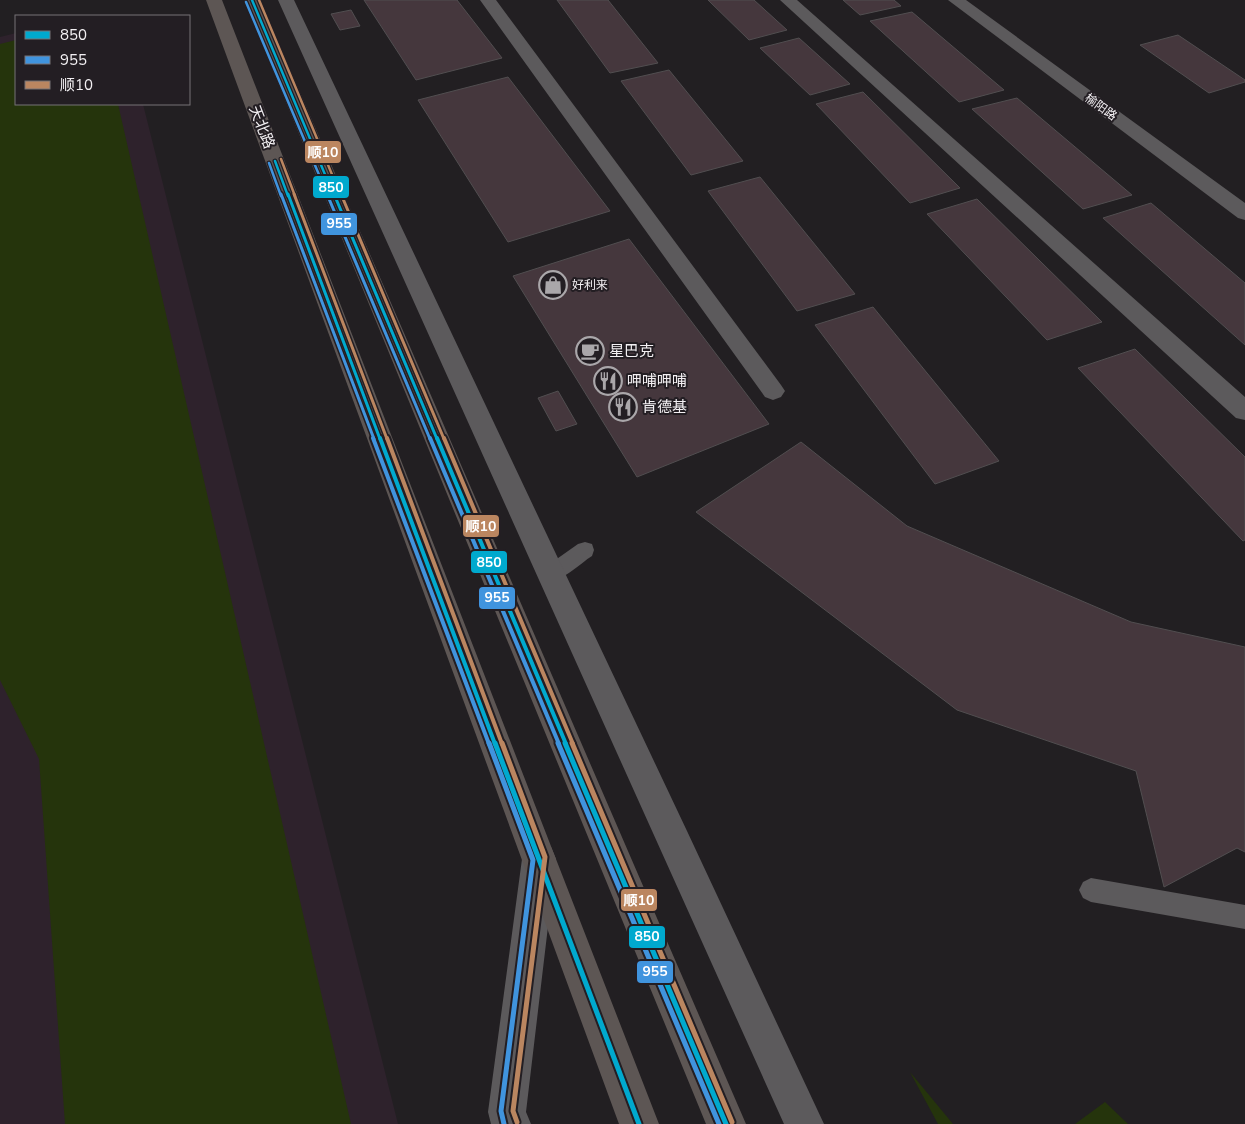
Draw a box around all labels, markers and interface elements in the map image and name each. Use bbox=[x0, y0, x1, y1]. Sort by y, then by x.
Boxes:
legend bbox=[15, 15, 190, 105]
text: 850 bbox=[60, 25, 87, 45]
text: 955 bbox=[60, 50, 87, 70]
text: 顺10 bbox=[60, 75, 93, 95]
street label: 榆阳路 bbox=[1082, 90, 1120, 124]
street label: 天北路 bbox=[245, 102, 279, 152]
line badge: 顺10 bbox=[304, 140, 342, 164]
text: 顺10 bbox=[308, 143, 338, 162]
line badge: 850 bbox=[312, 175, 350, 199]
text: 850 bbox=[318, 178, 344, 197]
line badge: 955 bbox=[320, 212, 358, 236]
text: 955 bbox=[326, 214, 352, 233]
shop icon: 好利来 bbox=[538, 270, 568, 300]
place label: 好利来 bbox=[572, 277, 608, 293]
cafe icon: 星巴克 bbox=[575, 336, 605, 366]
place label: 星巴克 bbox=[609, 341, 654, 361]
restaurant icon: 呷哺呷哺 bbox=[593, 366, 623, 396]
place label: 呷哺呷哺 bbox=[627, 371, 687, 391]
restaurant icon: 肯德基 bbox=[608, 392, 638, 422]
place label: 肯德基 bbox=[642, 397, 687, 417]
line badge: 顺10 bbox=[462, 514, 500, 538]
text: 顺10 bbox=[466, 517, 496, 536]
line badge: 850 bbox=[470, 550, 508, 574]
text: 850 bbox=[476, 553, 502, 572]
line badge: 955 bbox=[478, 586, 516, 610]
text: 955 bbox=[484, 588, 510, 607]
line badge: 顺10 bbox=[620, 888, 658, 912]
text: 顺10 bbox=[624, 891, 654, 910]
line badge: 850 bbox=[628, 925, 666, 949]
text: 850 bbox=[634, 927, 660, 946]
line badge: 955 bbox=[636, 960, 674, 984]
text: 955 bbox=[642, 962, 668, 981]

